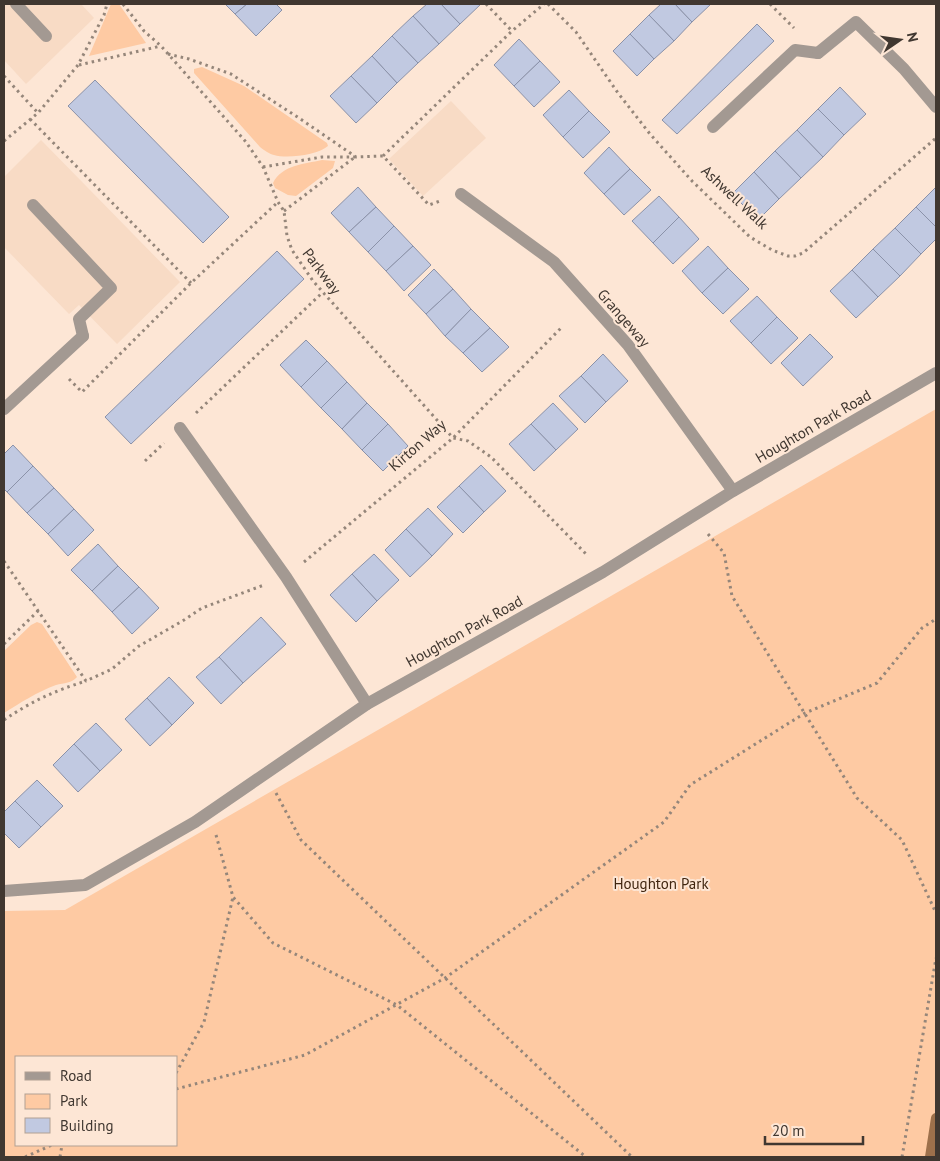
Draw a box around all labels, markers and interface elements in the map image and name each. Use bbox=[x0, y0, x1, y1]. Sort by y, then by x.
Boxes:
north arrow bbox=[875, 15, 925, 65]
text: N bbox=[903, 31, 922, 44]
street label: Ashwell Walk bbox=[697, 161, 773, 234]
street label: Parkway bbox=[298, 244, 346, 298]
street label: Grangeway bbox=[594, 285, 654, 351]
street label: Houghton Park Road bbox=[752, 385, 874, 467]
street label: Kirton Way bbox=[384, 415, 450, 475]
street label: Houghton Park Road bbox=[402, 591, 526, 671]
park label: Houghton Park bbox=[613, 874, 709, 893]
legend bbox=[15, 1056, 178, 1146]
text: Road bbox=[60, 1066, 92, 1085]
text: Park bbox=[60, 1091, 88, 1110]
scale bar bbox=[765, 1114, 862, 1146]
text: Building bbox=[60, 1116, 114, 1135]
text: 20 m bbox=[772, 1121, 805, 1140]

